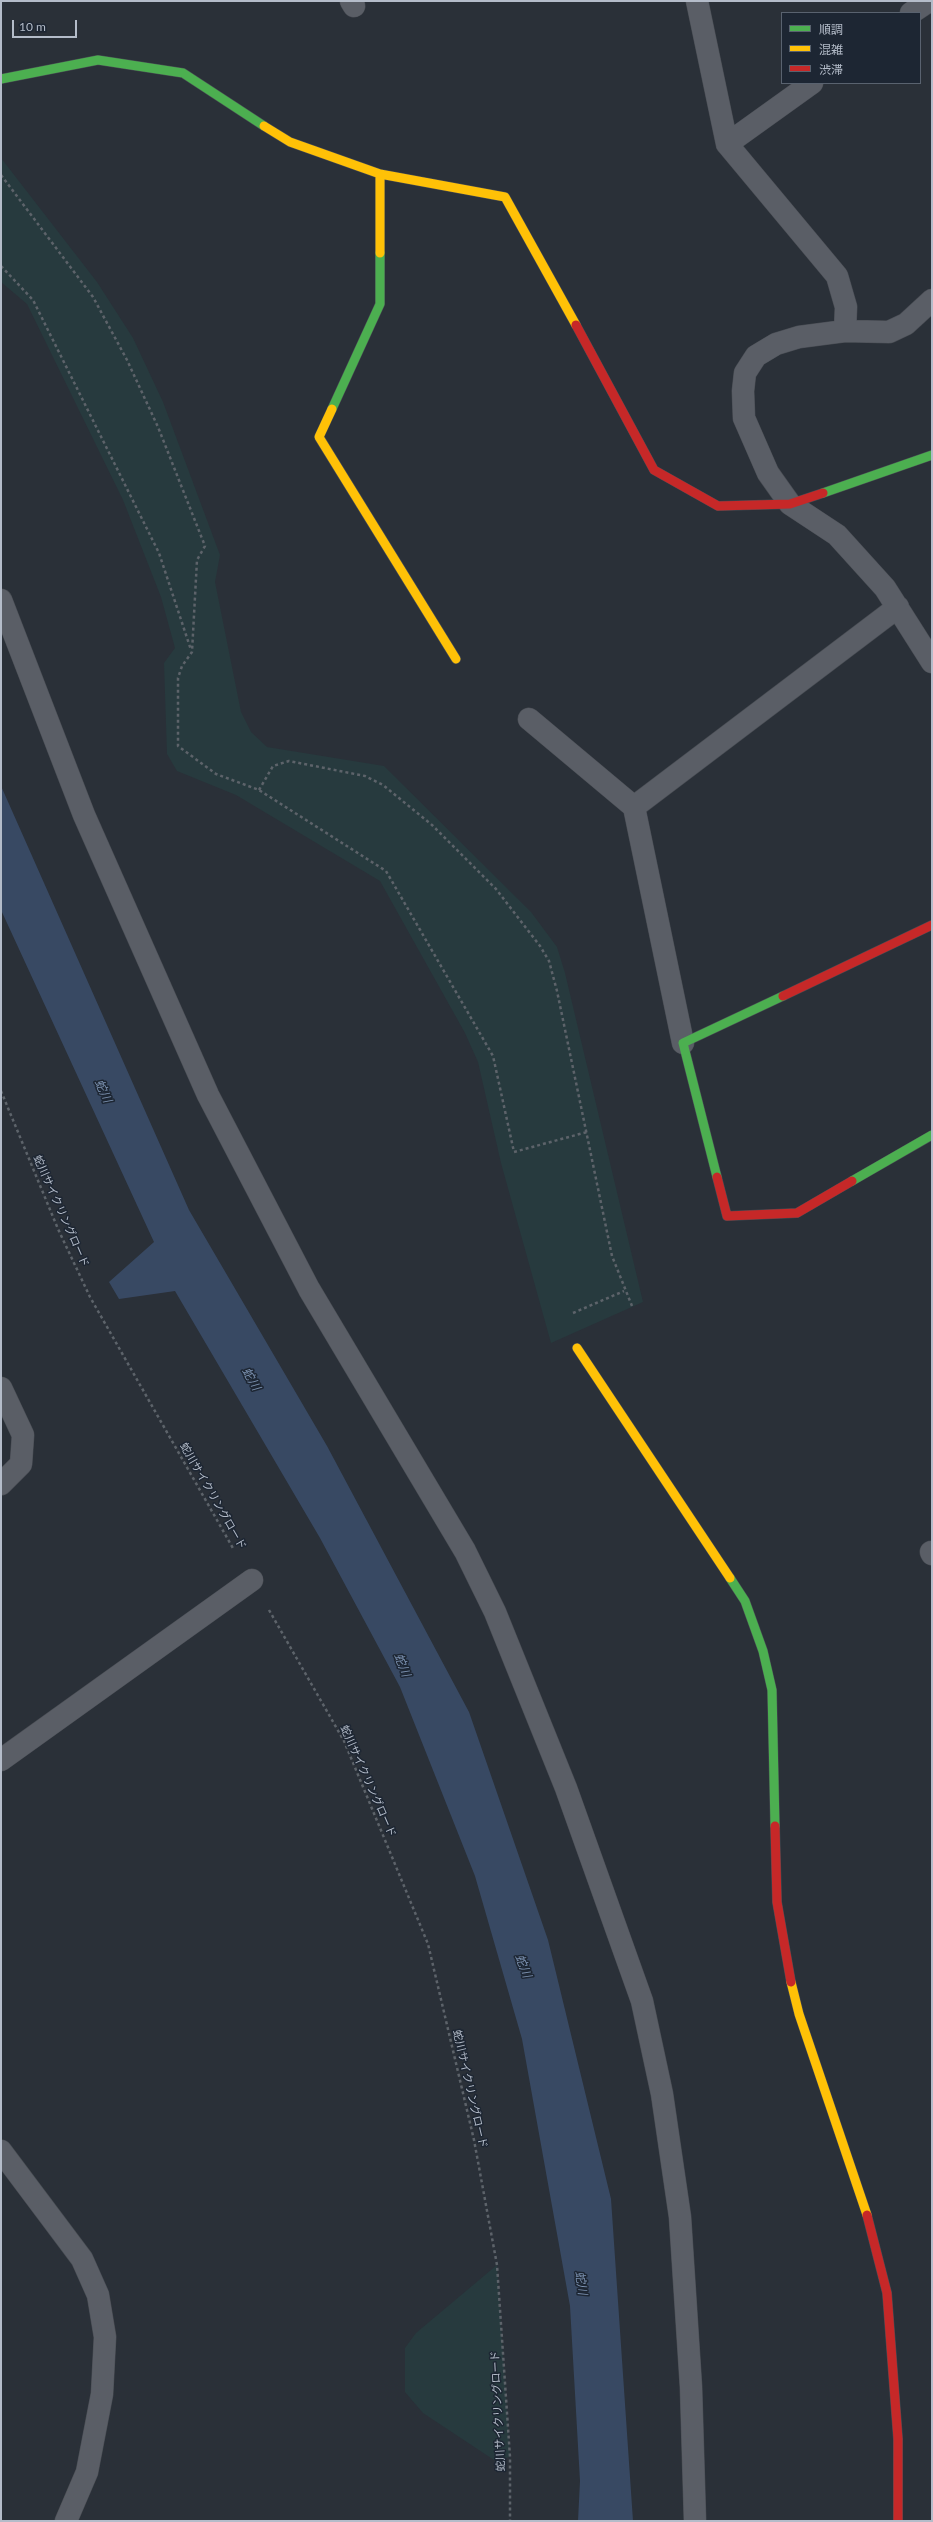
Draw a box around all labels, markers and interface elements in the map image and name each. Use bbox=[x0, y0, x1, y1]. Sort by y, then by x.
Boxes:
scale bar bbox=[14, 12, 79, 38]
legend bbox=[781, 12, 921, 84]
text: 10 m bbox=[19, 19, 46, 34]
text: 順調 bbox=[819, 22, 843, 37]
text: 混雑 bbox=[819, 42, 843, 57]
text: 渋滞 bbox=[819, 62, 843, 77]
water label: 蛇川 bbox=[91, 1077, 115, 1105]
street label: 蛇川サイクリングロード bbox=[30, 1153, 92, 1269]
water label: 蛇川 bbox=[239, 1365, 263, 1393]
street label: 蛇川サイクリングロード bbox=[177, 1440, 249, 1552]
water label: 蛇川 bbox=[391, 1651, 413, 1679]
street label: 蛇川サイクリングロード bbox=[337, 1723, 399, 1839]
water label: 蛇川 bbox=[512, 1952, 534, 1980]
street label: 蛇川サイクリングロード bbox=[450, 2029, 490, 2149]
water label: 蛇川 bbox=[572, 2270, 590, 2296]
street label: 蛇川サイクリングロード bbox=[488, 2350, 508, 2472]

